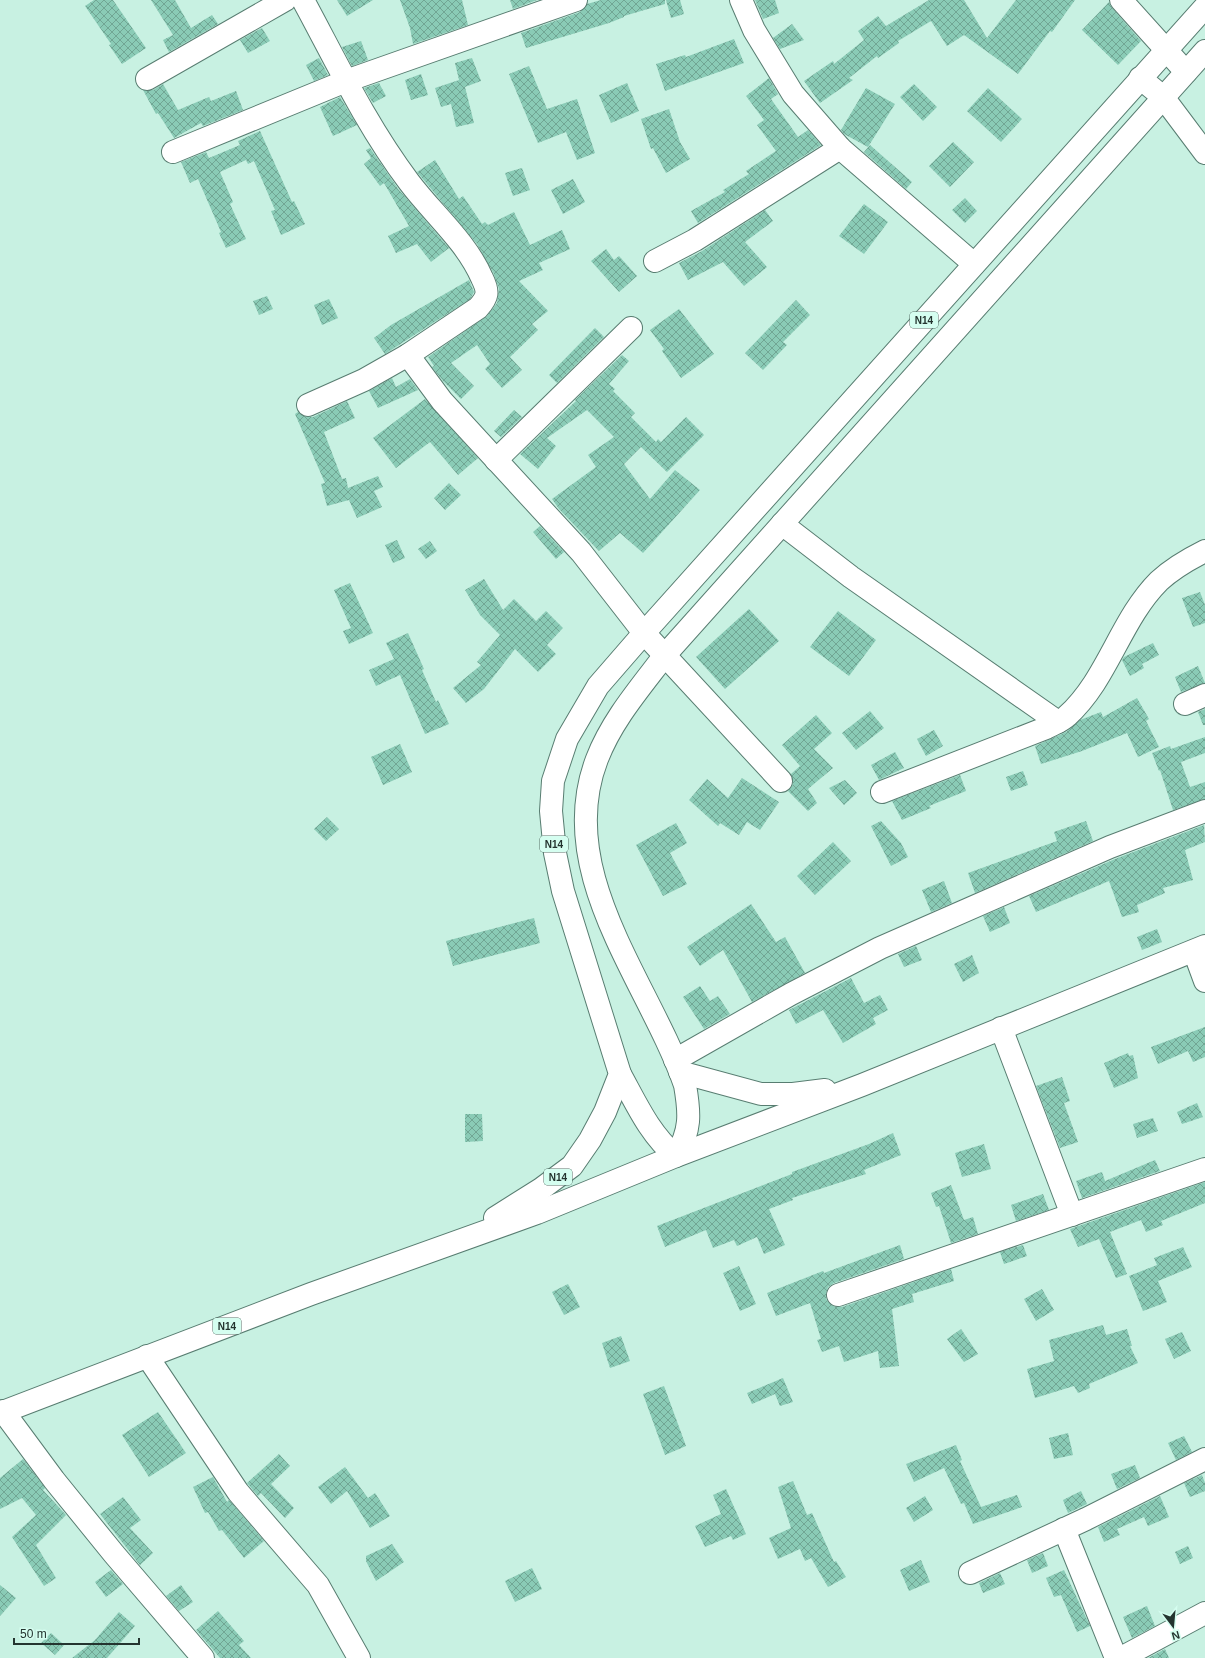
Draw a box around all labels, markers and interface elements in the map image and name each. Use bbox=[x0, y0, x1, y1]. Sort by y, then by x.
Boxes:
road number: N14 bbox=[910, 312, 938, 328]
road number: N14 bbox=[540, 836, 568, 852]
road number: N14 bbox=[544, 1169, 572, 1185]
road number: N14 bbox=[213, 1318, 241, 1334]
north arrow bbox=[1153, 1606, 1193, 1646]
scale bar bbox=[14, 1620, 139, 1646]
text: 50 m bbox=[20, 1627, 47, 1641]
text: N bbox=[1170, 1629, 1181, 1642]

